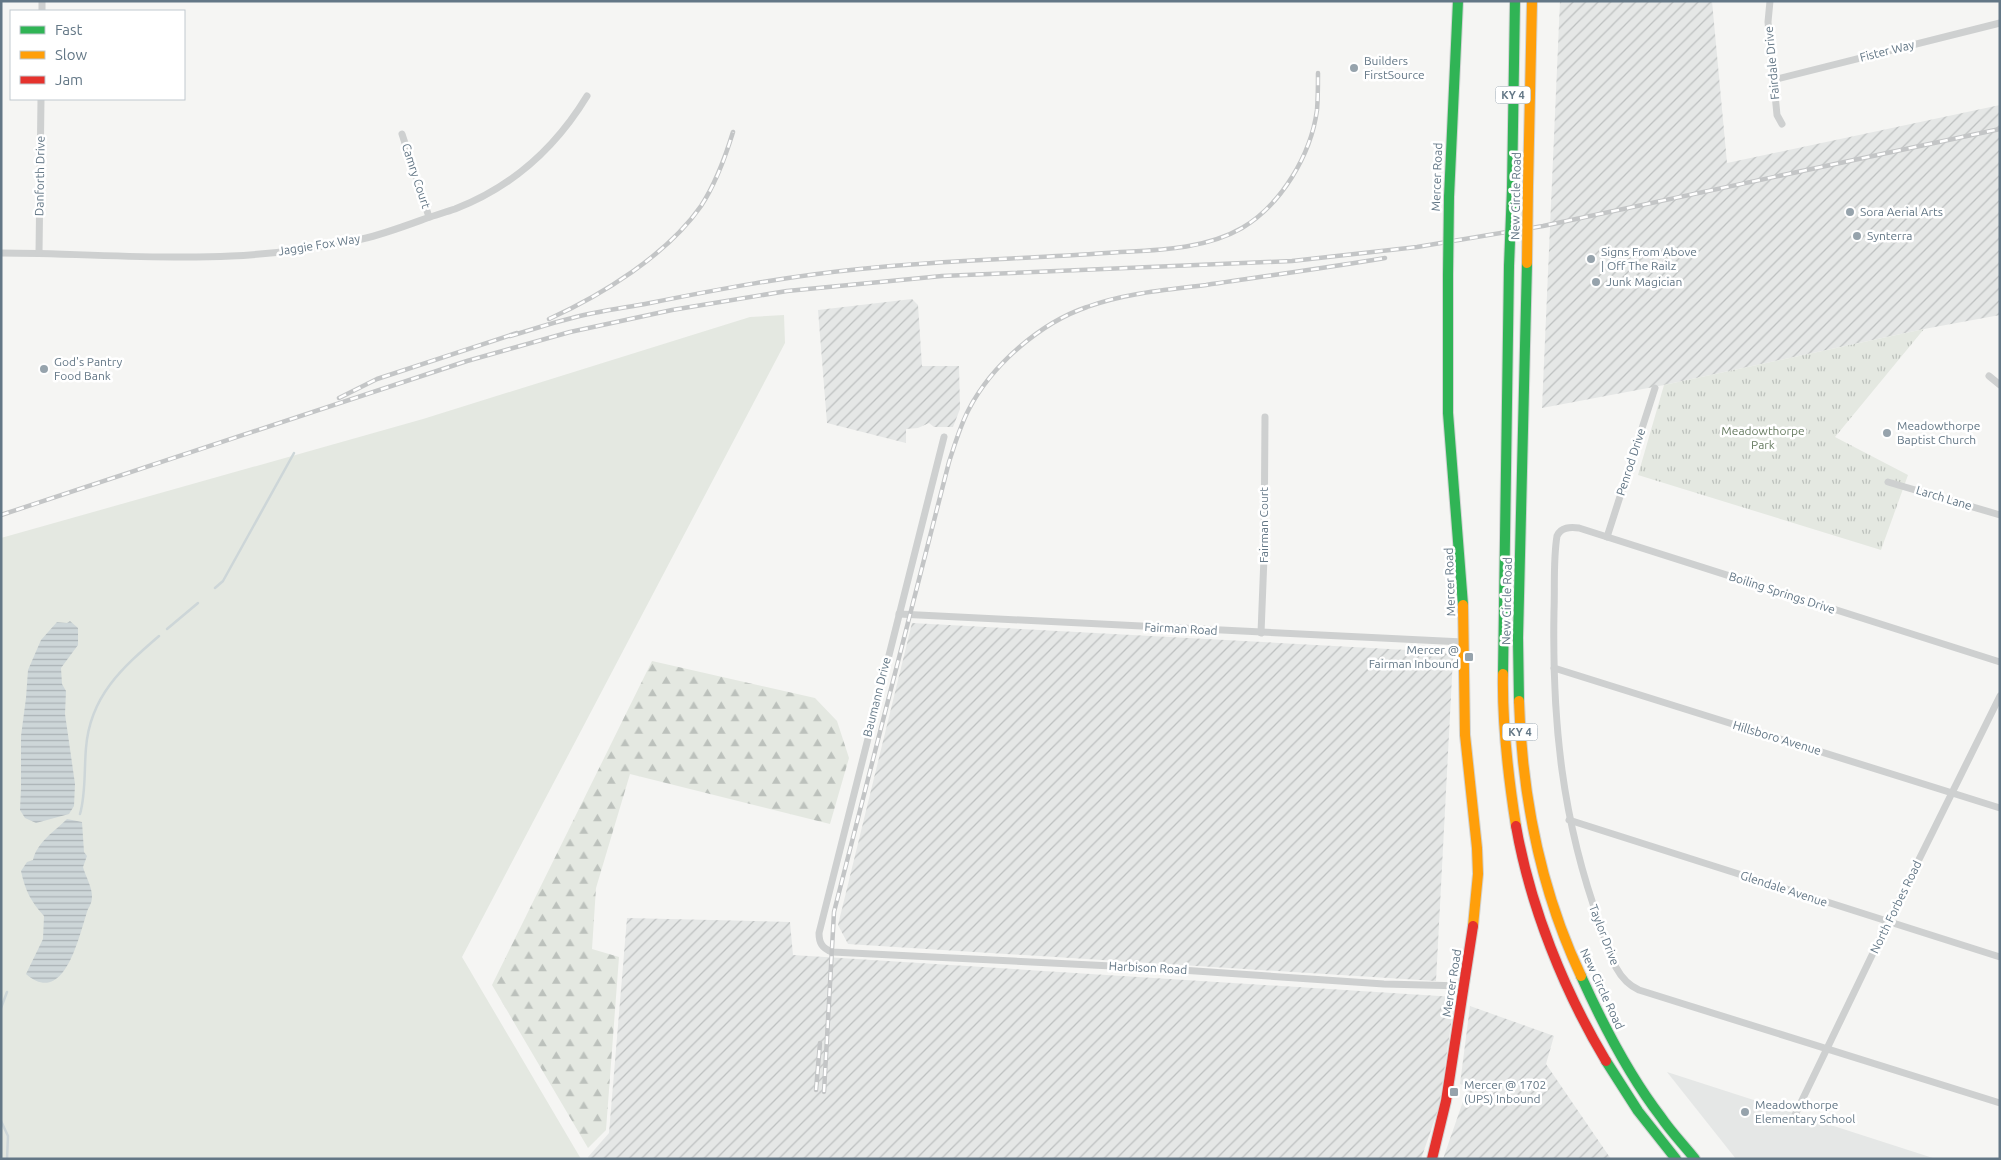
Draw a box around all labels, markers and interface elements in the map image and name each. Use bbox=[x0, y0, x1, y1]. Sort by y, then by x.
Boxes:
legend bbox=[10, 10, 185, 100]
text: Fast bbox=[55, 21, 83, 38]
street label: Fairdale Drive bbox=[1762, 26, 1781, 100]
street label: Fister Way bbox=[1858, 37, 1916, 64]
text: Slow bbox=[55, 46, 88, 63]
place label: Builders FirstSource bbox=[1364, 54, 1425, 81]
marker: Builders FirstSource bbox=[1348, 62, 1360, 74]
text: Jam bbox=[55, 71, 83, 88]
road number: KY 4 bbox=[1496, 86, 1530, 104]
street label: Danforth Drive bbox=[32, 136, 47, 216]
street label: Camry Court bbox=[400, 142, 433, 210]
street label: Mercer Road bbox=[1429, 142, 1444, 212]
street label: New Circle Road bbox=[1508, 152, 1523, 240]
place label: Sora Aerial Arts bbox=[1860, 205, 1943, 218]
marker: Sora Aerial Arts bbox=[1844, 206, 1856, 218]
place label: Synterra bbox=[1867, 229, 1912, 242]
marker: Synterra bbox=[1851, 230, 1863, 242]
street label: Jaggie Fox Way bbox=[277, 232, 361, 257]
place label: Signs From Above | Off The Railz bbox=[1601, 245, 1697, 272]
marker: Signs From Above | Off The Railz bbox=[1585, 253, 1597, 265]
place label: Junk Magician bbox=[1606, 275, 1682, 288]
marker: Junk Magician bbox=[1590, 276, 1602, 288]
place label: God's Pantry Food Bank bbox=[54, 355, 122, 382]
marker: God's Pantry Food Bank bbox=[38, 363, 50, 375]
place label: Meadowthorpe Baptist Church bbox=[1897, 419, 1980, 446]
park label: Meadowthorpe Park bbox=[1721, 424, 1805, 451]
street label: Penrod Drive bbox=[1614, 426, 1648, 497]
marker: Meadowthorpe Baptist Church bbox=[1881, 427, 1893, 439]
street label: Larch Lane bbox=[1915, 483, 1974, 512]
street label: Fairman Court bbox=[1257, 487, 1270, 563]
street label: Mercer Road bbox=[1442, 547, 1457, 617]
street label: New Circle Road bbox=[1499, 557, 1514, 645]
street label: Boiling Springs Drive bbox=[1727, 569, 1837, 616]
street label: Fairman Road bbox=[1144, 620, 1218, 637]
place label: Mercer @ Fairman Inbound bbox=[1369, 643, 1459, 670]
marker: Mercer @ Fairman Inbound bbox=[1463, 651, 1475, 663]
street label: Baumann Drive bbox=[860, 656, 893, 738]
street label: Hillsboro Avenue bbox=[1731, 718, 1823, 757]
road number: KY 4 bbox=[1502, 724, 1538, 740]
street label: North Forbes Road bbox=[1867, 858, 1924, 955]
street label: Glendale Avenue bbox=[1739, 868, 1829, 909]
street label: Taylor Drive bbox=[1587, 903, 1622, 967]
street label: New Circle Road bbox=[1578, 946, 1627, 1031]
street label: Mercer Road bbox=[1440, 948, 1463, 1018]
street label: Harbison Road bbox=[1108, 959, 1188, 976]
place label: Mercer @ 1702 (UPS) Inbound bbox=[1464, 1078, 1546, 1106]
marker: Mercer @ 1702 (UPS) Inbound bbox=[1448, 1086, 1460, 1098]
place label: Meadowthorpe Elementary School bbox=[1755, 1098, 1855, 1125]
marker: Meadowthorpe Elementary School bbox=[1739, 1106, 1751, 1118]

